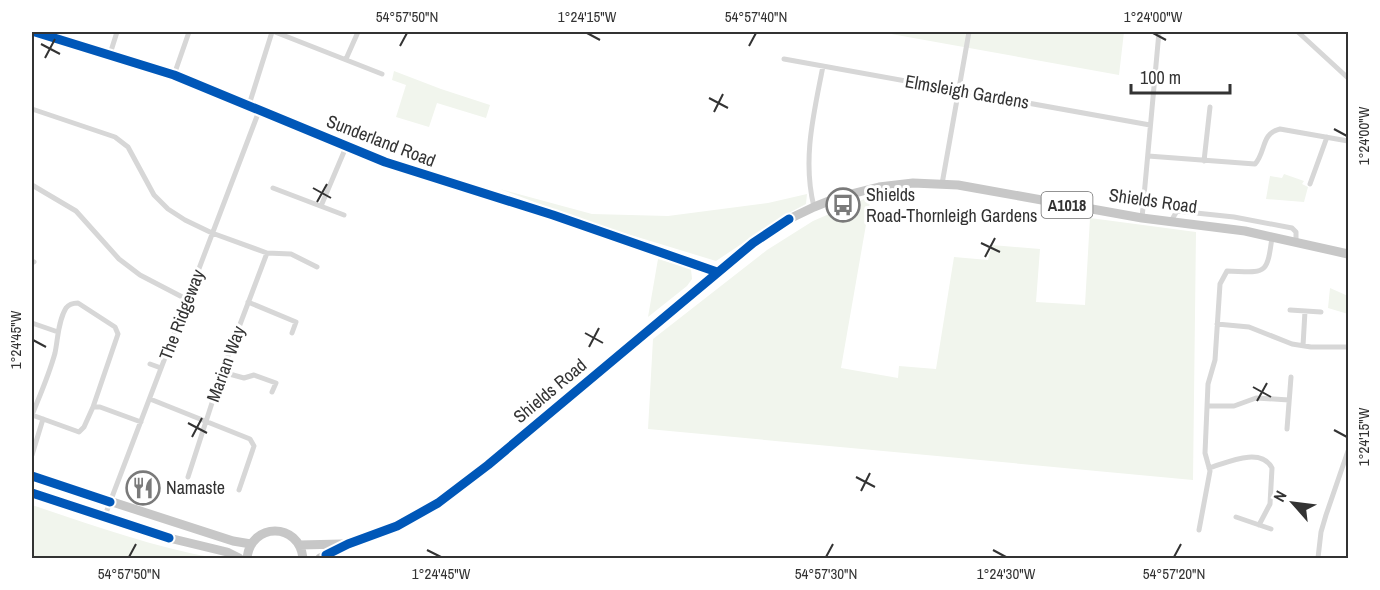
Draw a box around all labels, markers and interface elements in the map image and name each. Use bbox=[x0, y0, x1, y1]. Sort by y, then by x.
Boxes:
text: 54°57'50"N bbox=[376, 6, 438, 27]
text: 1°24'15"W bbox=[558, 6, 617, 27]
text: 54°57'40"N bbox=[725, 6, 787, 27]
text: 1°24'00"W bbox=[1124, 6, 1183, 27]
scale bar bbox=[1131, 57, 1230, 95]
text: 100 m bbox=[1140, 65, 1181, 90]
street label: Elmsleigh Gardens bbox=[903, 68, 1031, 115]
text: 1°24'00"W bbox=[1353, 106, 1374, 165]
street label: Sunderland Road bbox=[323, 108, 439, 173]
place label: Shields Road-Thornleigh Gardens bbox=[866, 182, 1037, 228]
street label: Shields Road bbox=[1107, 182, 1199, 219]
bus stop icon: Shields Road-Thornleigh Gardens bbox=[825, 187, 861, 223]
road number: A1018 bbox=[1042, 192, 1092, 218]
street label: The Ridgeway bbox=[153, 265, 210, 364]
text: 1°24'45"W bbox=[5, 310, 26, 369]
street label: Marian Way bbox=[200, 322, 251, 405]
street label: Shields Road bbox=[508, 353, 592, 429]
text: 1°24'15"W bbox=[1353, 407, 1374, 466]
restaurant icon: Namaste bbox=[125, 470, 161, 506]
north arrow bbox=[1263, 473, 1323, 533]
place label: Namaste bbox=[166, 475, 225, 500]
text: N bbox=[1268, 487, 1292, 505]
text: 54°57'50"N bbox=[98, 563, 160, 584]
text: 1°24'45"W bbox=[412, 563, 471, 584]
text: 54°57'30"N bbox=[795, 563, 857, 584]
text: 1°24'30"W bbox=[977, 563, 1036, 584]
text: 54°57'20"N bbox=[1143, 563, 1205, 584]

